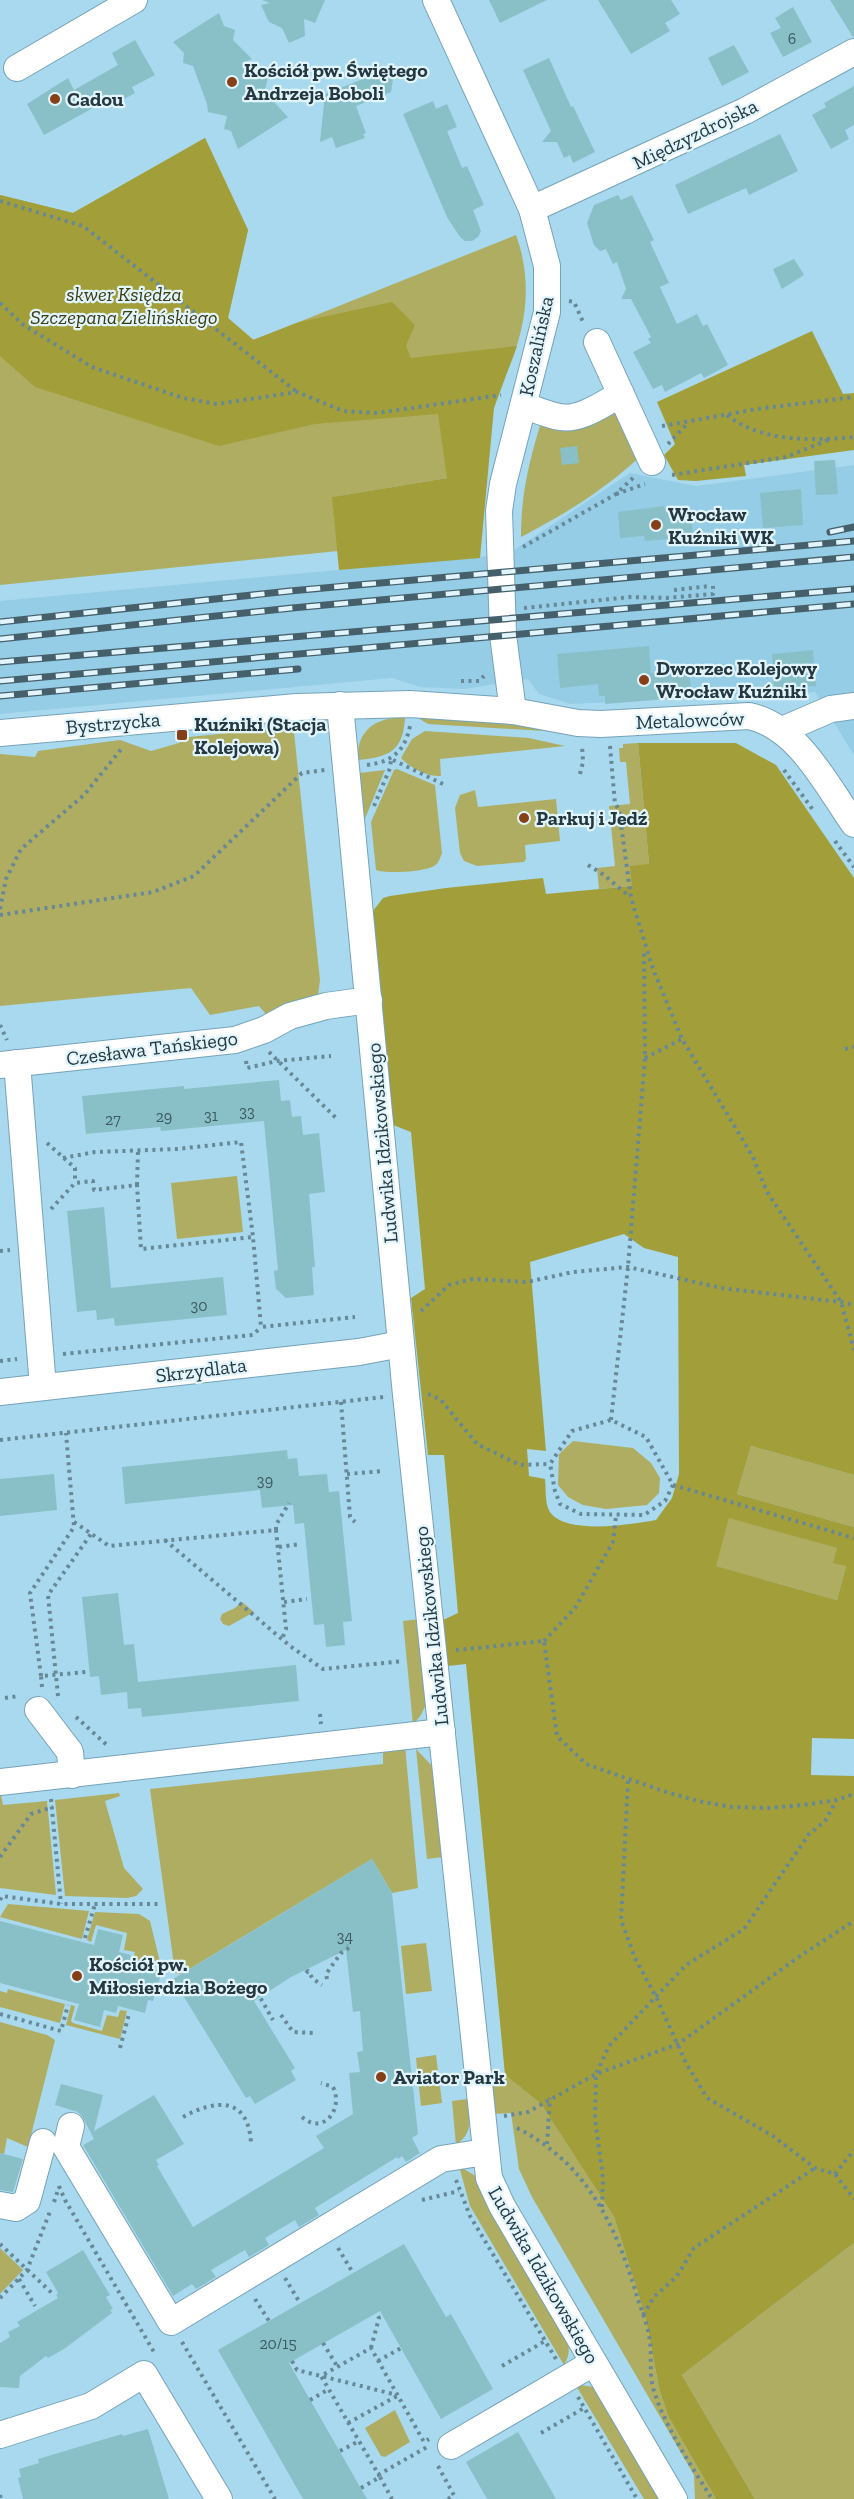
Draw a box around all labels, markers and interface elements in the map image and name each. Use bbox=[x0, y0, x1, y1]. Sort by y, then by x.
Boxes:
house number: 6 bbox=[788, 29, 796, 48]
place label: Kościół pw. Świętego Andrzeja Boboli bbox=[244, 58, 428, 105]
marker: Kościół pw. Świętego Andrzeja Boboli bbox=[225, 75, 239, 89]
place label: Cadou bbox=[67, 87, 124, 111]
marker: Cadou bbox=[48, 92, 62, 106]
street label: Międzyzdrojska bbox=[629, 93, 762, 175]
park label: skwer Księdza Szczepana Zielińskiego bbox=[30, 282, 218, 329]
street label: Koszalińska bbox=[514, 293, 558, 398]
place label: Wrocław Kuźniki WK bbox=[668, 502, 774, 549]
marker: Wrocław Kuźniki WK bbox=[649, 518, 663, 532]
place label: Dworzec Kolejowy Wrocław Kuźniki bbox=[656, 656, 817, 703]
marker: Dworzec Kolejowy Wrocław Kuźniki bbox=[637, 673, 651, 687]
street label: Metalowców bbox=[635, 706, 745, 734]
street label: Bystrzycka bbox=[65, 707, 162, 739]
place label: Kuźniki (Stacja Kolejowa) bbox=[194, 712, 326, 759]
marker: Kuźniki (Stacja Kolejowa) bbox=[175, 728, 189, 742]
place label: Parkuj i Jedź bbox=[536, 806, 648, 830]
marker: Parkuj i Jedź bbox=[517, 811, 531, 825]
street label: Czesława Tańskiego bbox=[65, 1026, 239, 1070]
street label: Ludwika Idzikowskiego bbox=[361, 1042, 403, 1244]
house number: 33 bbox=[239, 1102, 255, 1121]
house number: 31 bbox=[204, 1106, 218, 1125]
house number: 29 bbox=[156, 1107, 172, 1126]
house number: 27 bbox=[105, 1110, 121, 1129]
house number: 30 bbox=[190, 1296, 208, 1315]
street label: Skrzydlata bbox=[154, 1352, 248, 1387]
house number: 39 bbox=[257, 1471, 273, 1490]
street label: Ludwika Idzikowskiego bbox=[409, 1525, 453, 1727]
house number: 34 bbox=[337, 1927, 354, 1946]
place label: Kościół pw. Miłosierdzia Bożego bbox=[89, 1952, 268, 1999]
marker: Kościół pw. Miłosierdzia Bożego bbox=[70, 1969, 84, 1983]
place label: Aviator Park bbox=[393, 2065, 505, 2089]
marker: Aviator Park bbox=[374, 2070, 388, 2084]
street label: Ludwika Idzikowskiego bbox=[483, 2182, 605, 2368]
house number: 20/15 bbox=[259, 2334, 297, 2353]

